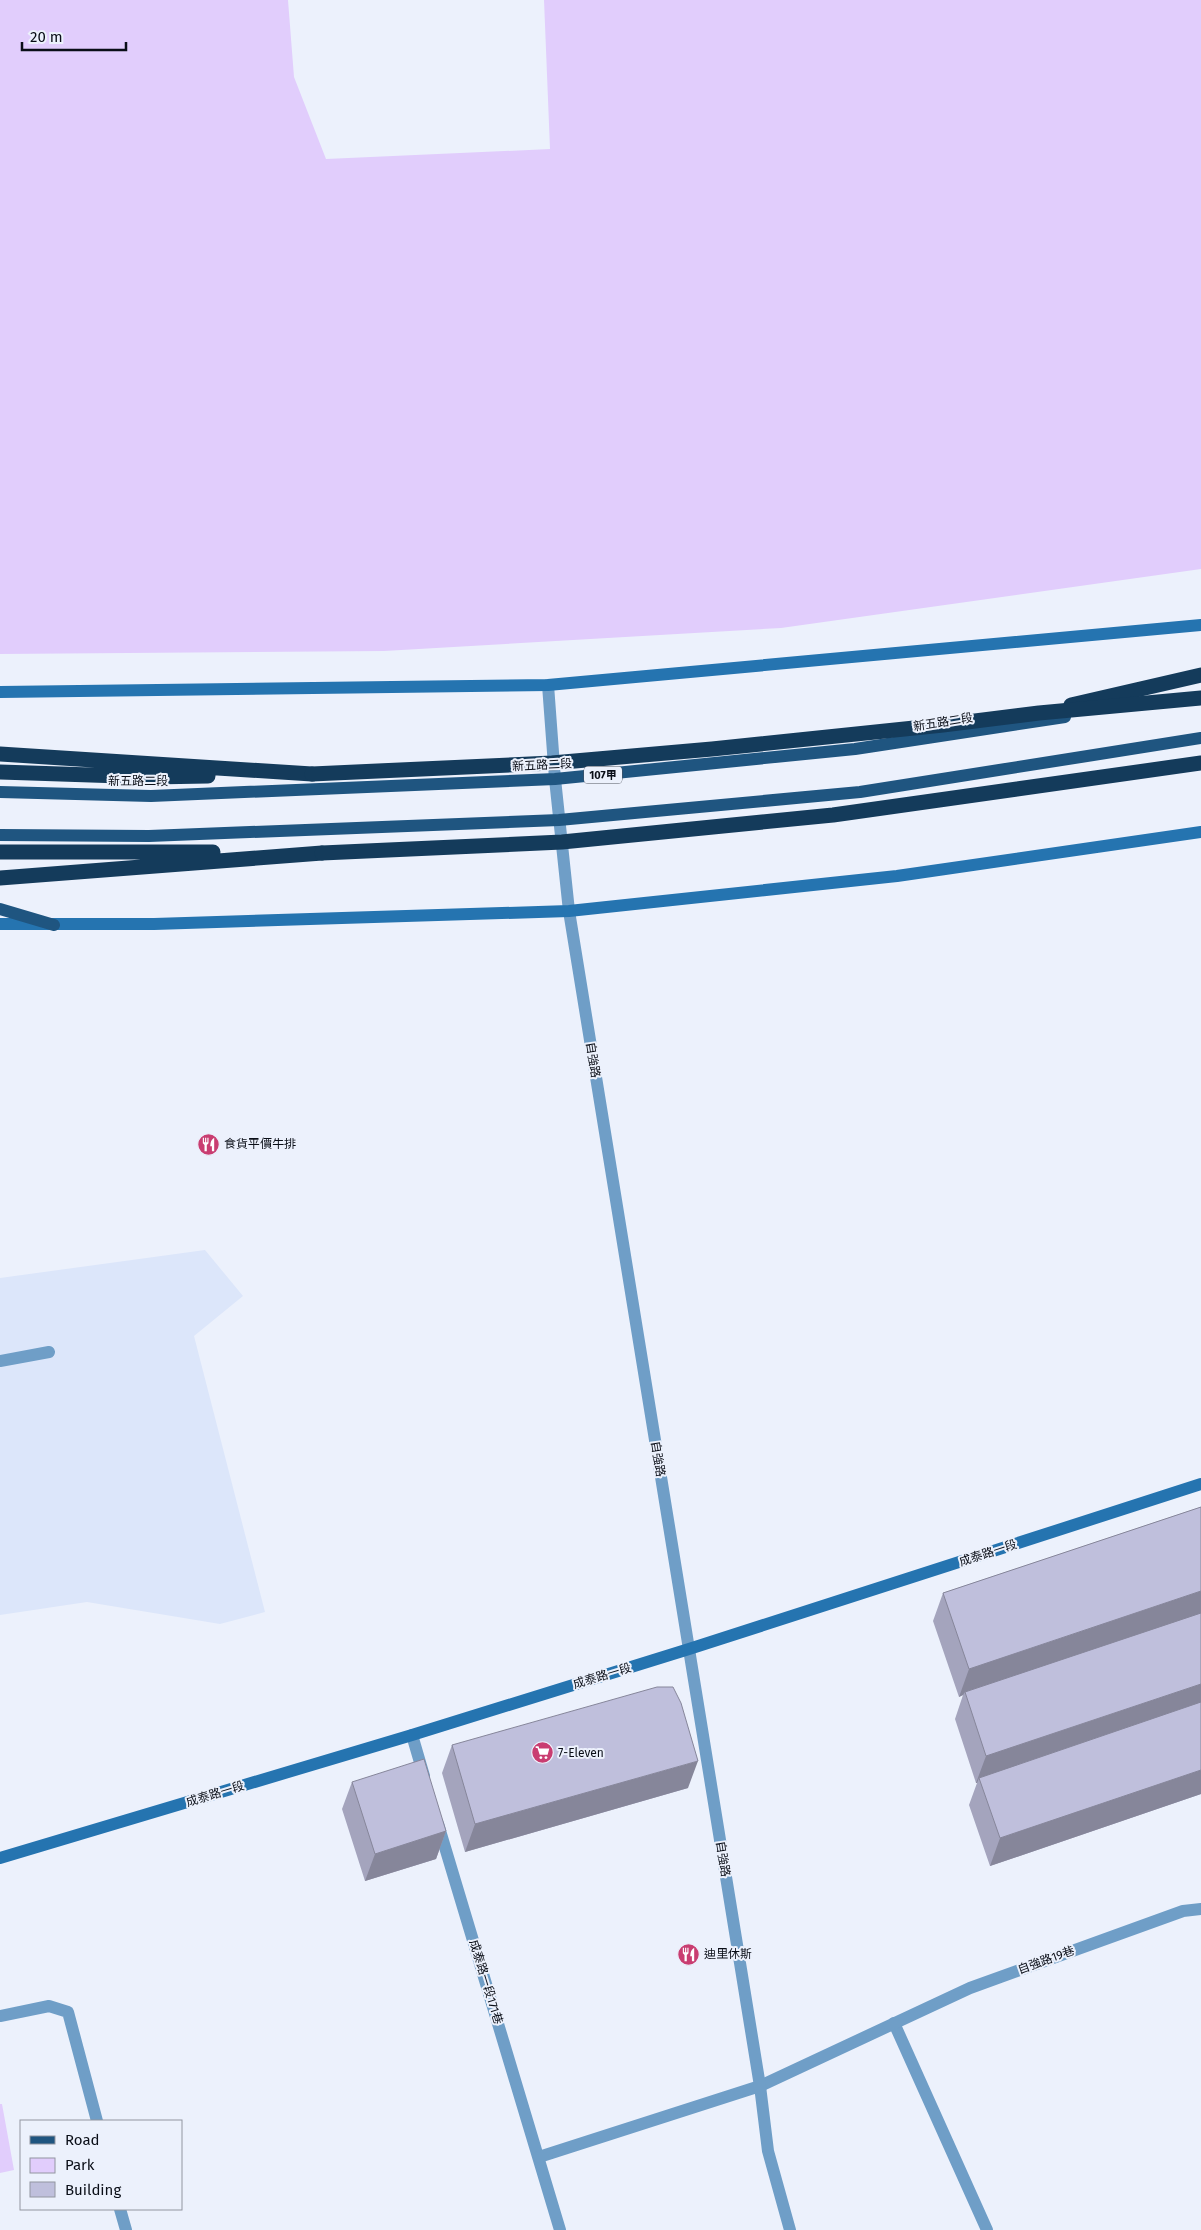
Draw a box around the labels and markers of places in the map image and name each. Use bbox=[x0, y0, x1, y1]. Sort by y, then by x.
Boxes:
restaurant icon: 食貨平價牛排 bbox=[196, 1132, 220, 1156]
place label: 食貨平價牛排 bbox=[224, 1137, 296, 1151]
supermarket icon: 7-Eleven bbox=[530, 1741, 554, 1765]
place label: 7-Eleven bbox=[558, 1746, 604, 1760]
restaurant icon: 迪里休斯 bbox=[676, 1942, 700, 1966]
place label: 迪里休斯 bbox=[704, 1947, 752, 1961]

